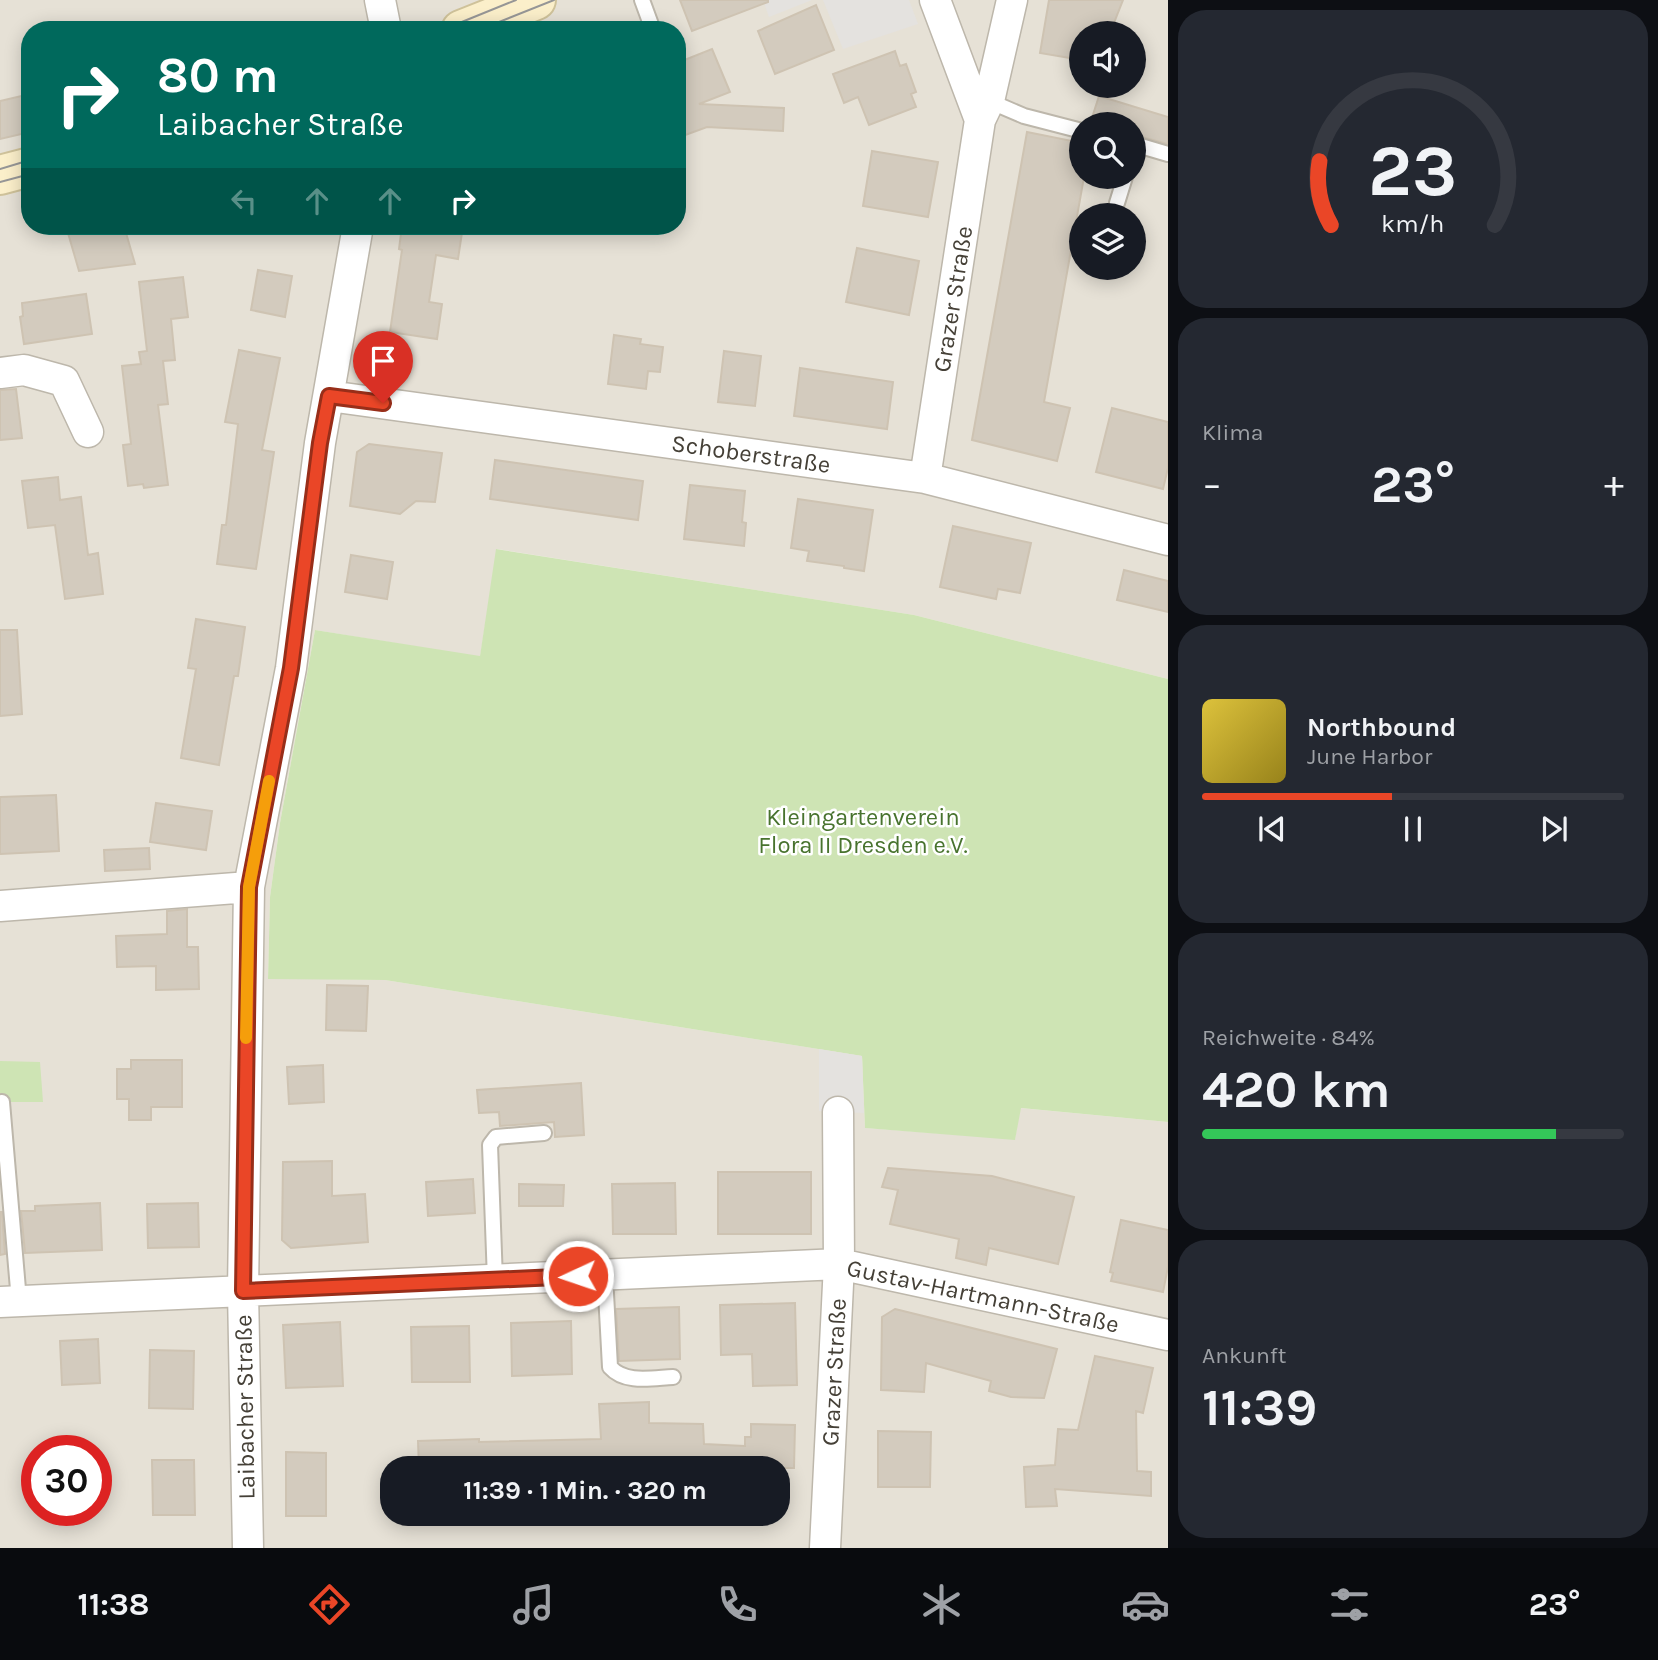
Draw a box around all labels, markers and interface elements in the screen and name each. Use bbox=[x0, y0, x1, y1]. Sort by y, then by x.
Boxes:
map controls bbox=[1069, 21, 1146, 280]
button: sound bbox=[1069, 21, 1146, 98]
text: 80 m bbox=[157, 47, 279, 104]
icon: right bbox=[42, 49, 133, 140]
text: Laibacher Straße bbox=[157, 106, 404, 143]
button: search bbox=[1069, 112, 1146, 189]
text: 23 bbox=[1368, 128, 1458, 213]
icon: left bbox=[225, 182, 263, 220]
icon: ahead bbox=[298, 182, 336, 220]
icon: ahead bbox=[371, 182, 409, 220]
icon: right bbox=[444, 182, 482, 220]
button: layers bbox=[1069, 203, 1146, 280]
text: km/h bbox=[1381, 209, 1445, 238]
street label: Grazer Straße bbox=[928, 224, 978, 374]
pin bbox=[353, 331, 413, 403]
icon: arrive bbox=[364, 342, 402, 380]
text: Klima bbox=[1202, 419, 1263, 446]
street label: Schoberstraße bbox=[670, 429, 832, 479]
text: 23° bbox=[1371, 454, 1455, 515]
text: − bbox=[1202, 462, 1222, 507]
text: + bbox=[1604, 462, 1624, 507]
text: Northbound bbox=[1307, 712, 1456, 743]
text: June Harbor bbox=[1307, 743, 1432, 770]
park label: Kleingartenverein Flora II Dresden e.V. bbox=[758, 803, 968, 859]
icon: previous bbox=[1253, 810, 1291, 848]
icon: pause bbox=[1394, 810, 1432, 848]
icon: next bbox=[1535, 810, 1573, 848]
text: Reichweite · 84% bbox=[1202, 1024, 1375, 1051]
text: 420 km bbox=[1202, 1059, 1391, 1120]
position arrow bbox=[541, 1239, 615, 1313]
street label: Gustav-Hartmann-Straße bbox=[844, 1253, 1122, 1339]
street label: Grazer Straße bbox=[816, 1297, 852, 1447]
street label: Laibacher Straße bbox=[229, 1314, 261, 1500]
text: Ankunft bbox=[1202, 1342, 1286, 1369]
text: 11:39 bbox=[1202, 1377, 1317, 1438]
speed limit sign: 30 bbox=[21, 1435, 112, 1526]
text: 11:39 · 1 Min. · 320 m bbox=[463, 1475, 707, 1506]
icon: directions bbox=[305, 1580, 354, 1629]
icon: music bbox=[509, 1580, 558, 1629]
icon: phone bbox=[713, 1580, 762, 1629]
icon: climate bbox=[917, 1580, 966, 1629]
icon: car bbox=[1121, 1580, 1170, 1629]
icon: filters bbox=[1325, 1580, 1374, 1629]
text: 11:38 bbox=[78, 1586, 150, 1623]
text: 23° bbox=[1529, 1586, 1580, 1623]

